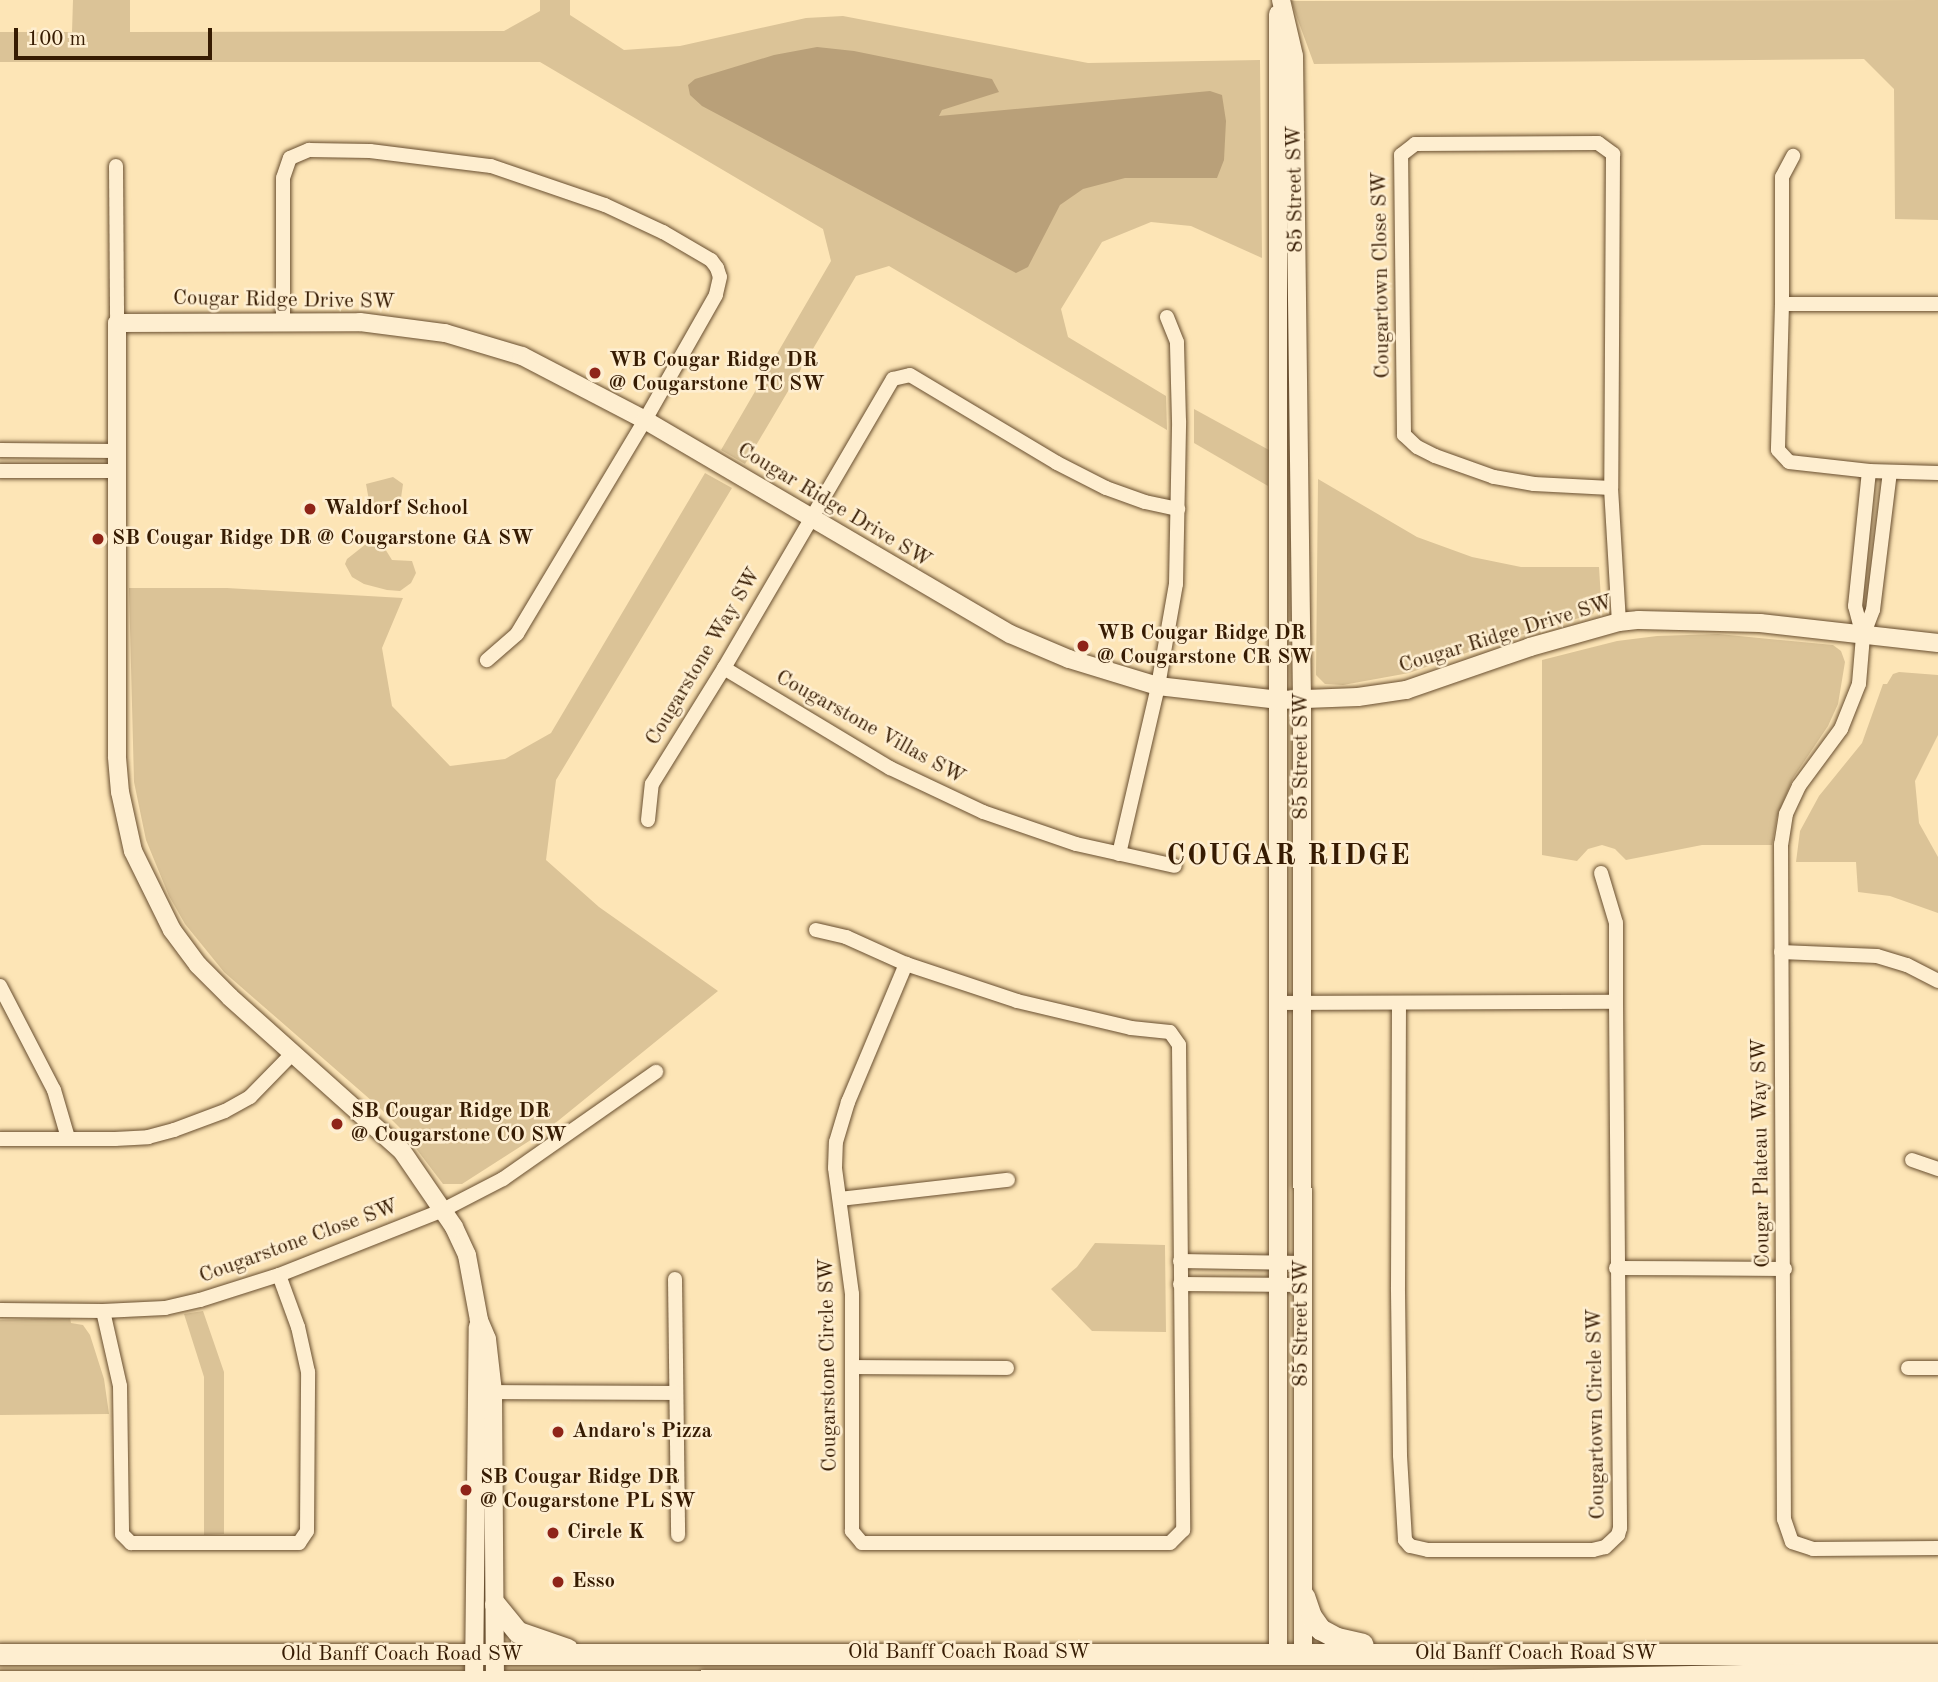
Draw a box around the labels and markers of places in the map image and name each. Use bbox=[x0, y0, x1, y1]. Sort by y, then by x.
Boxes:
place label: WB Cougar Ridge DR @ Cougarstone TC SW bbox=[609, 348, 825, 398]
marker: WB Cougar Ridge DR @ Cougarstone TC SW bbox=[587, 365, 603, 381]
place label: Waldorf School bbox=[324, 496, 468, 522]
marker: Waldorf School bbox=[302, 501, 318, 517]
place label: SB Cougar Ridge DR @ Cougarstone GA SW bbox=[112, 526, 534, 552]
marker: SB Cougar Ridge DR @ Cougarstone GA SW bbox=[90, 531, 106, 547]
place label: WB Cougar Ridge DR @ Cougarstone CR SW bbox=[1097, 621, 1313, 671]
marker: WB Cougar Ridge DR @ Cougarstone CR SW bbox=[1075, 638, 1091, 654]
place label: SB Cougar Ridge DR @ Cougarstone CO SW bbox=[351, 1099, 567, 1149]
marker: SB Cougar Ridge DR @ Cougarstone CO SW bbox=[329, 1116, 345, 1132]
place label: Andaro's Pizza bbox=[572, 1419, 712, 1445]
marker: Andaro's Pizza bbox=[550, 1424, 566, 1440]
place label: SB Cougar Ridge DR @ Cougarstone PL SW bbox=[480, 1465, 696, 1515]
marker: SB Cougar Ridge DR @ Cougarstone PL SW bbox=[458, 1482, 474, 1498]
place label: Circle K bbox=[567, 1520, 644, 1546]
marker: Circle K bbox=[545, 1525, 561, 1541]
place label: Esso bbox=[572, 1569, 615, 1595]
marker: Esso bbox=[550, 1574, 566, 1590]

